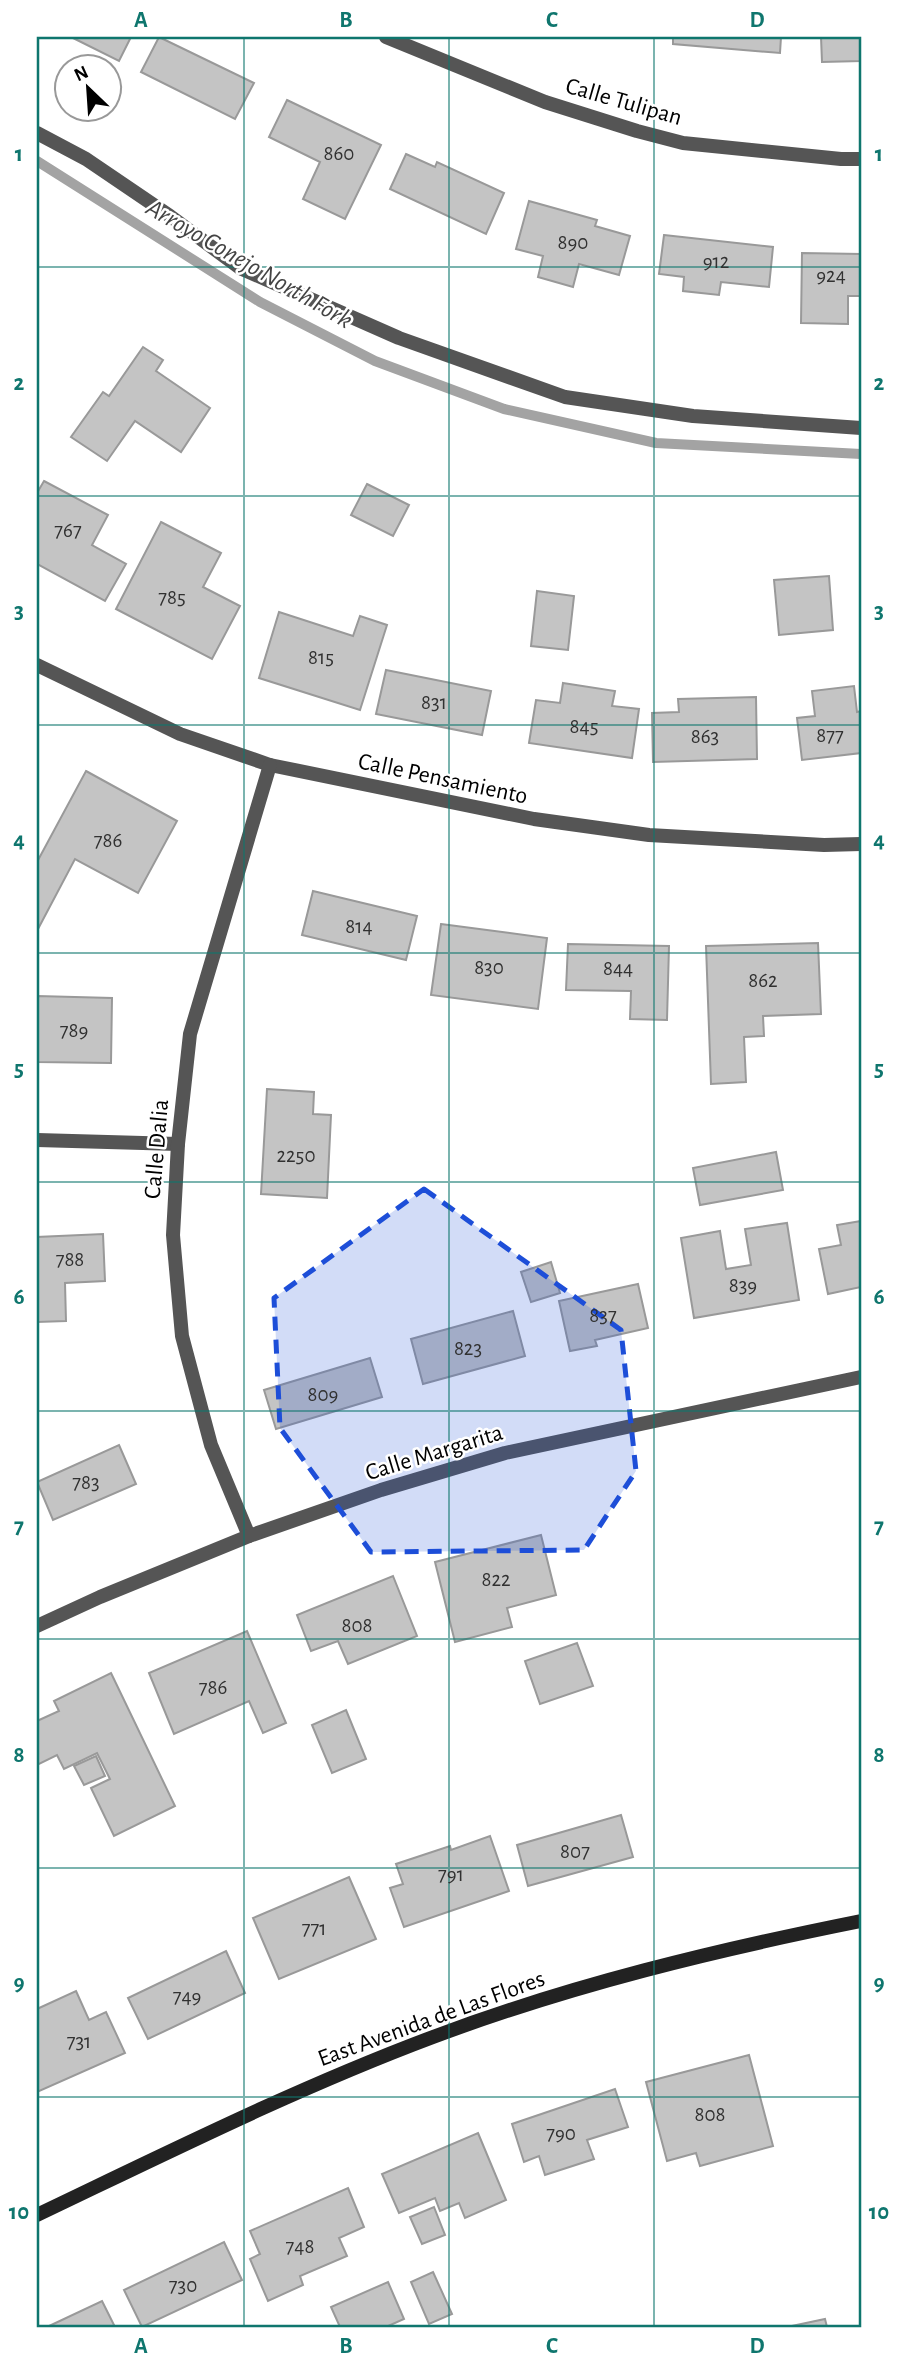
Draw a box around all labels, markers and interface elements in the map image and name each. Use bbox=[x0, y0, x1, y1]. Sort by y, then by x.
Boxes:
text: A bbox=[134, 9, 148, 32]
text: B bbox=[339, 9, 353, 32]
text: C bbox=[546, 9, 558, 32]
text: D bbox=[749, 9, 765, 32]
north arrow bbox=[52, 52, 122, 122]
text: N bbox=[71, 63, 91, 85]
street label: Calle Tulipan bbox=[563, 74, 685, 130]
text: 1 bbox=[15, 143, 23, 166]
house number: 860 bbox=[324, 143, 354, 164]
text: 1 bbox=[875, 143, 883, 166]
water label: Arroyo Conejo North Fork bbox=[141, 194, 357, 333]
house number: 890 bbox=[558, 232, 588, 253]
house number: 912 bbox=[703, 251, 729, 272]
house number: 924 bbox=[816, 265, 846, 286]
text: 2 bbox=[14, 372, 25, 395]
text: 2 bbox=[874, 372, 885, 395]
house number: 767 bbox=[54, 520, 82, 541]
house number: 785 bbox=[158, 587, 186, 608]
text: 3 bbox=[14, 600, 24, 623]
text: 3 bbox=[874, 600, 884, 623]
house number: 815 bbox=[308, 647, 334, 668]
house number: 831 bbox=[421, 692, 447, 713]
house number: 845 bbox=[570, 716, 598, 737]
house number: 877 bbox=[816, 725, 844, 746]
house number: 863 bbox=[691, 726, 719, 747]
street label: Calle Pensamiento bbox=[356, 749, 530, 809]
text: 4 bbox=[13, 829, 25, 852]
text: 4 bbox=[873, 829, 885, 852]
house number: 786 bbox=[94, 830, 122, 851]
house number: 814 bbox=[345, 916, 373, 937]
house number: 830 bbox=[474, 957, 504, 978]
house number: 844 bbox=[603, 958, 633, 979]
house number: 862 bbox=[748, 970, 778, 991]
house number: 789 bbox=[60, 1020, 88, 1041]
text: 5 bbox=[14, 1058, 24, 1081]
text: 5 bbox=[874, 1058, 884, 1081]
street label: Calle Dalia bbox=[141, 1098, 173, 1200]
house number: 2250 bbox=[277, 1145, 315, 1166]
house number: 788 bbox=[56, 1249, 84, 1270]
house number: 839 bbox=[729, 1275, 757, 1296]
text: 6 bbox=[13, 1286, 25, 1309]
text: 6 bbox=[873, 1286, 885, 1309]
house number: 837 bbox=[589, 1305, 617, 1326]
house number: 823 bbox=[454, 1338, 482, 1359]
house number: 809 bbox=[308, 1384, 338, 1405]
street label: Calle Margarita bbox=[363, 1421, 506, 1485]
house number: 783 bbox=[72, 1472, 100, 1493]
text: 7 bbox=[14, 1515, 24, 1538]
text: 7 bbox=[874, 1515, 884, 1538]
house number: 822 bbox=[481, 1569, 511, 1590]
house number: 808 bbox=[342, 1615, 373, 1636]
house number: 786 bbox=[199, 1677, 227, 1698]
text: 8 bbox=[13, 1744, 25, 1767]
text: 8 bbox=[873, 1744, 885, 1767]
house number: 807 bbox=[560, 1841, 590, 1862]
house number: 791 bbox=[438, 1864, 464, 1885]
house number: 771 bbox=[302, 1918, 326, 1939]
street label: East Avenida de Las Flores bbox=[315, 1967, 548, 2071]
text: 9 bbox=[13, 1972, 25, 1995]
text: 9 bbox=[873, 1972, 885, 1995]
house number: 749 bbox=[173, 1986, 201, 2007]
house number: 731 bbox=[67, 2031, 91, 2052]
house number: 808 bbox=[695, 2104, 726, 2125]
house number: 790 bbox=[546, 2123, 576, 2144]
text: 10 bbox=[9, 2201, 29, 2224]
text: 10 bbox=[869, 2201, 889, 2224]
house number: 748 bbox=[286, 2236, 314, 2257]
house number: 730 bbox=[169, 2275, 197, 2296]
text: A bbox=[134, 2335, 148, 2358]
text: B bbox=[339, 2335, 353, 2358]
text: C bbox=[546, 2335, 558, 2358]
text: D bbox=[749, 2335, 765, 2358]

